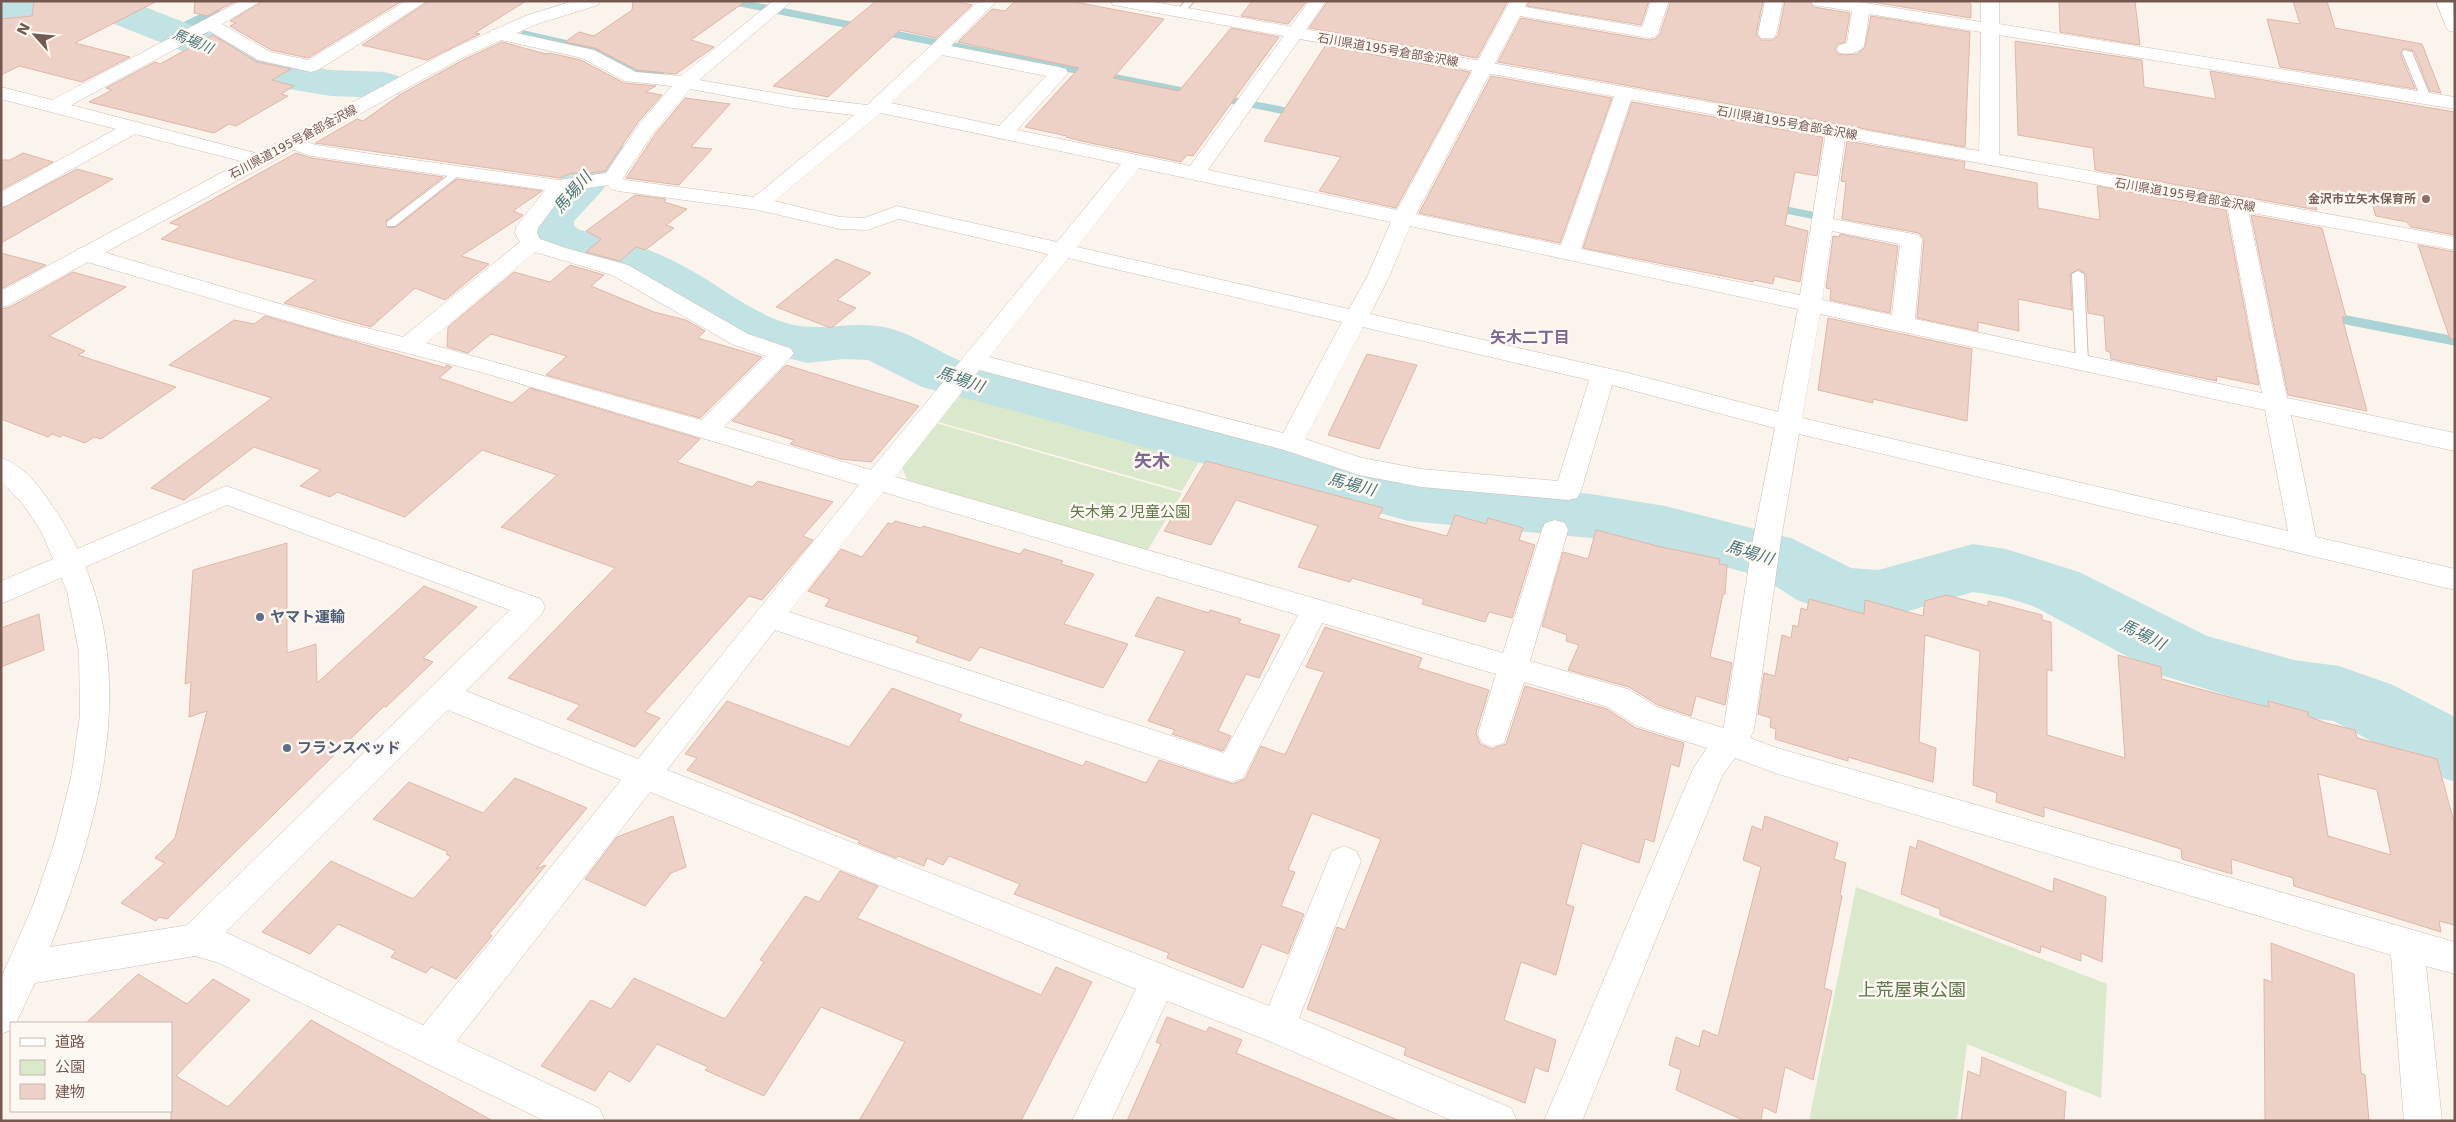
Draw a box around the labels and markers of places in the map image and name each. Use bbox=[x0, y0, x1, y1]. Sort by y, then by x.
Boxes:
place label: 金沢市立矢木保育所 bbox=[2308, 192, 2416, 206]
marker: 金沢市立矢木保育所 bbox=[2420, 193, 2432, 205]
place label: ヤマト運輸 bbox=[270, 608, 345, 626]
marker: ヤマト運輸 bbox=[254, 611, 266, 623]
place label: フランスベッド bbox=[297, 739, 401, 757]
marker: フランスベッド bbox=[281, 742, 293, 754]

